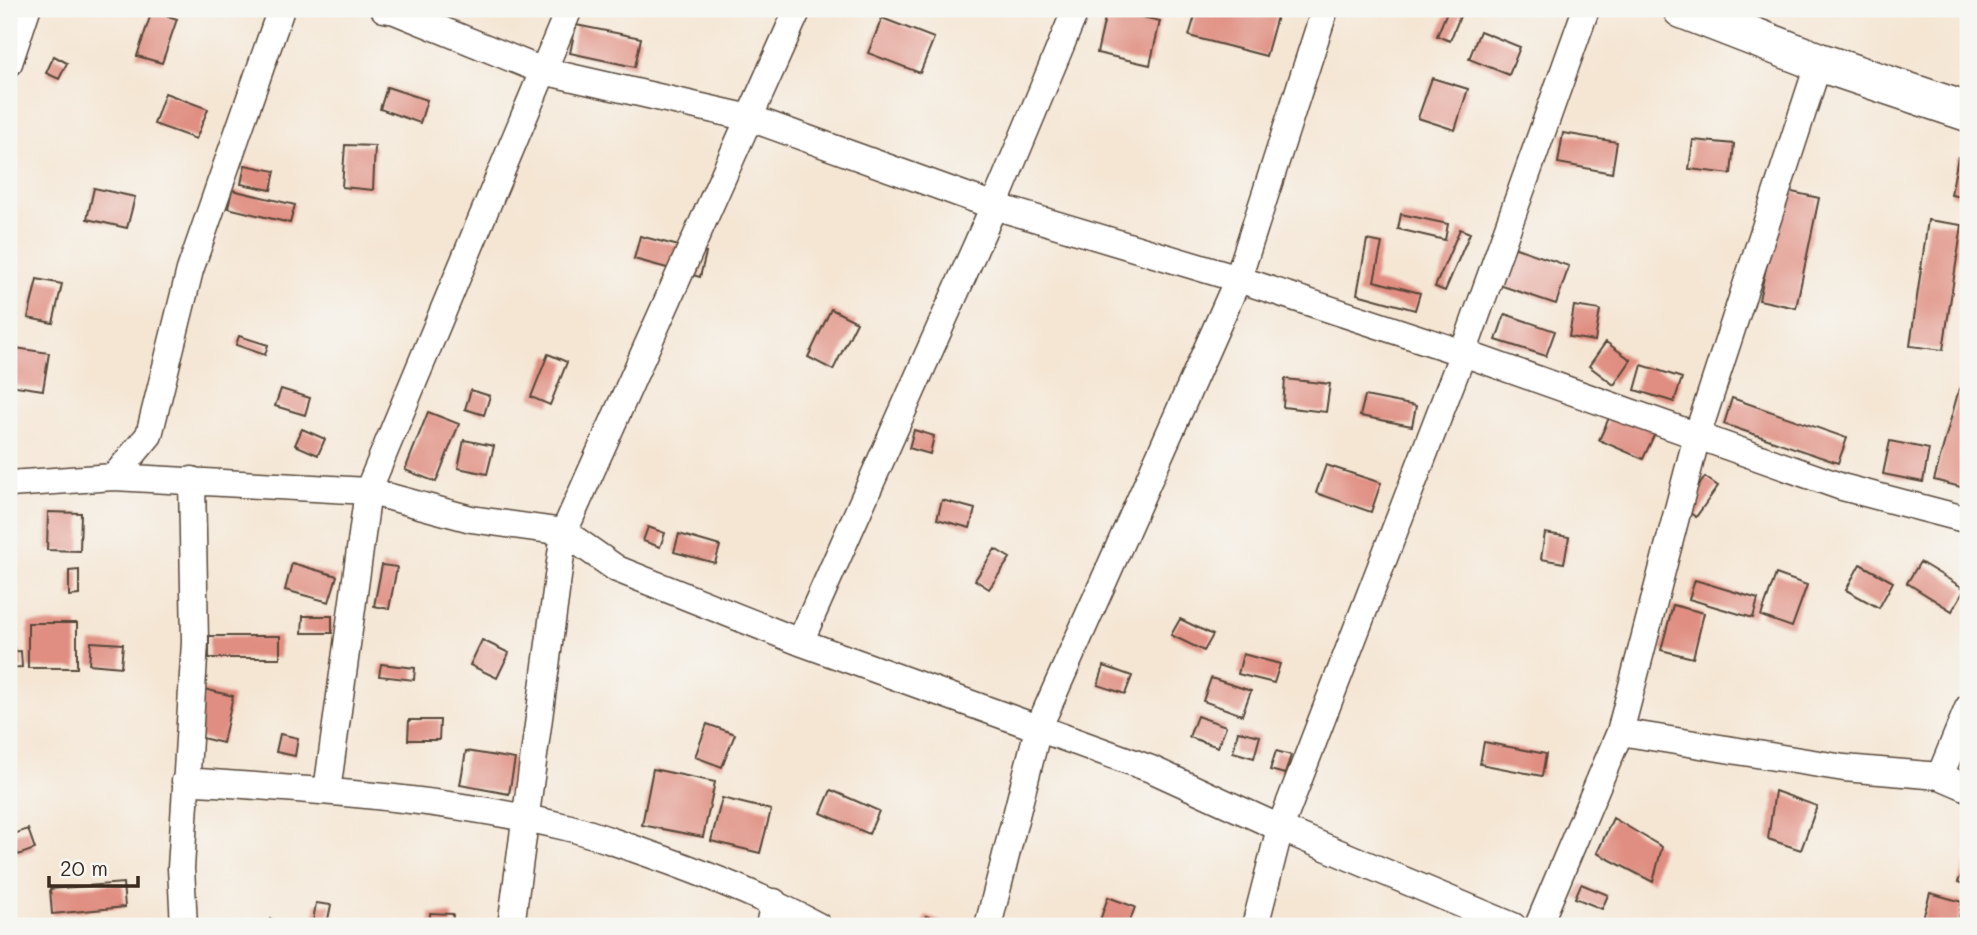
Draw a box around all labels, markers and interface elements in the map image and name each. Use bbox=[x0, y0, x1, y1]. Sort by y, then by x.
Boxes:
scale bar bbox=[49, 844, 138, 888]
text: 20 m bbox=[60, 854, 108, 881]

